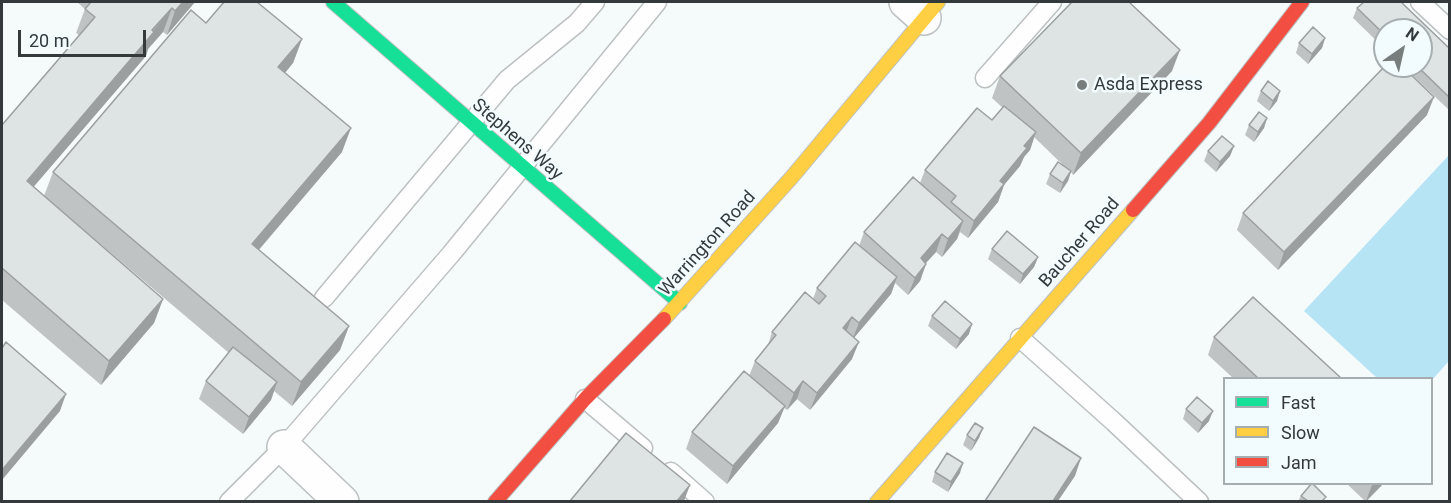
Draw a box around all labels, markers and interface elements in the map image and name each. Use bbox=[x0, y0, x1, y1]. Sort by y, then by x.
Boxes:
scale bar bbox=[21, 18, 148, 56]
north arrow bbox=[1373, 18, 1433, 78]
text: N bbox=[1402, 23, 1422, 45]
text: 20 m bbox=[29, 30, 69, 51]
place label: Asda Express bbox=[1094, 74, 1203, 96]
marker: Asda Express bbox=[1075, 78, 1089, 92]
street label: Stephens Way bbox=[467, 95, 567, 185]
street label: Warrington Road bbox=[655, 187, 761, 301]
street label: Baucher Road bbox=[1035, 194, 1125, 292]
legend bbox=[1223, 377, 1433, 485]
text: Fast bbox=[1281, 392, 1316, 413]
text: Slow bbox=[1281, 422, 1320, 443]
text: Jam bbox=[1281, 452, 1317, 473]

